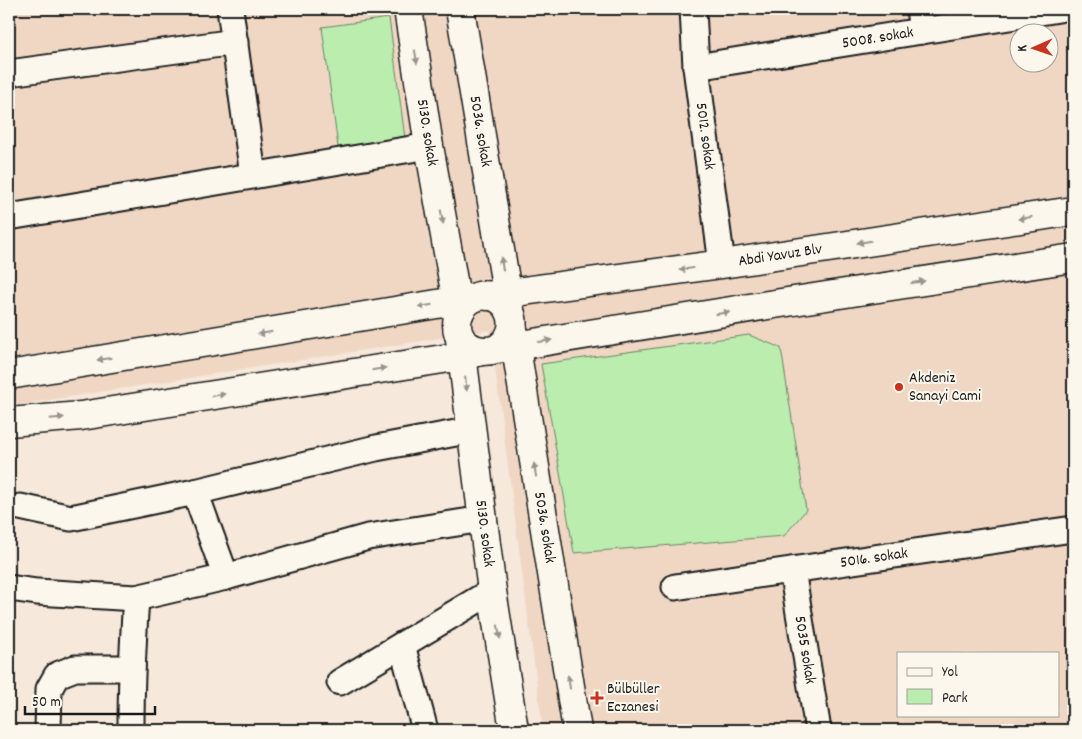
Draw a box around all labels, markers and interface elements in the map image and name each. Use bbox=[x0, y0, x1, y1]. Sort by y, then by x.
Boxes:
street label: 5008. sokak bbox=[840, 21, 915, 55]
north arrow bbox=[1010, 22, 1060, 72]
text: K bbox=[1013, 44, 1033, 52]
one-way arrow bbox=[412, 49, 420, 65]
street label: 5036. sokak bbox=[463, 94, 498, 169]
street label: 5130. sokak bbox=[410, 97, 444, 168]
street label: 5012. sokak bbox=[689, 101, 721, 171]
one-way arrow bbox=[438, 210, 446, 226]
one-way arrow bbox=[1017, 214, 1033, 222]
street label: Abdi Yavuz Blv bbox=[737, 237, 824, 273]
one-way arrow bbox=[856, 238, 872, 246]
one-way arrow bbox=[497, 255, 505, 271]
one-way arrow bbox=[678, 265, 694, 273]
one-way arrow bbox=[910, 278, 926, 286]
one-way arrow bbox=[417, 303, 433, 311]
one-way arrow bbox=[715, 308, 731, 316]
one-way arrow bbox=[256, 329, 272, 337]
one-way arrow bbox=[537, 337, 553, 345]
one-way arrow bbox=[96, 356, 112, 364]
one-way arrow bbox=[371, 365, 387, 373]
place label: Akdeniz Sanayi Cami bbox=[909, 367, 981, 408]
one-way arrow bbox=[462, 376, 470, 392]
marker: Akdeniz Sanayi Cami bbox=[893, 381, 905, 393]
one-way arrow bbox=[210, 390, 226, 398]
one-way arrow bbox=[50, 414, 66, 422]
one-way arrow bbox=[531, 461, 539, 477]
street label: 5036. sokak bbox=[528, 490, 562, 565]
street label: 5130. sokak bbox=[469, 498, 500, 568]
street label: 5016. sokak bbox=[838, 542, 909, 574]
street label: 5035 sokak bbox=[788, 614, 822, 686]
one-way arrow bbox=[495, 624, 503, 640]
legend bbox=[897, 652, 1060, 716]
text: Yol bbox=[942, 662, 958, 684]
one-way arrow bbox=[565, 674, 573, 690]
place label: Bülbüller Eczanesi bbox=[607, 678, 660, 719]
scale bar bbox=[25, 684, 155, 716]
text: Park bbox=[942, 688, 968, 710]
text: 50 m bbox=[32, 692, 61, 714]
marker: Bülbüller Eczanesi bbox=[591, 692, 603, 704]

